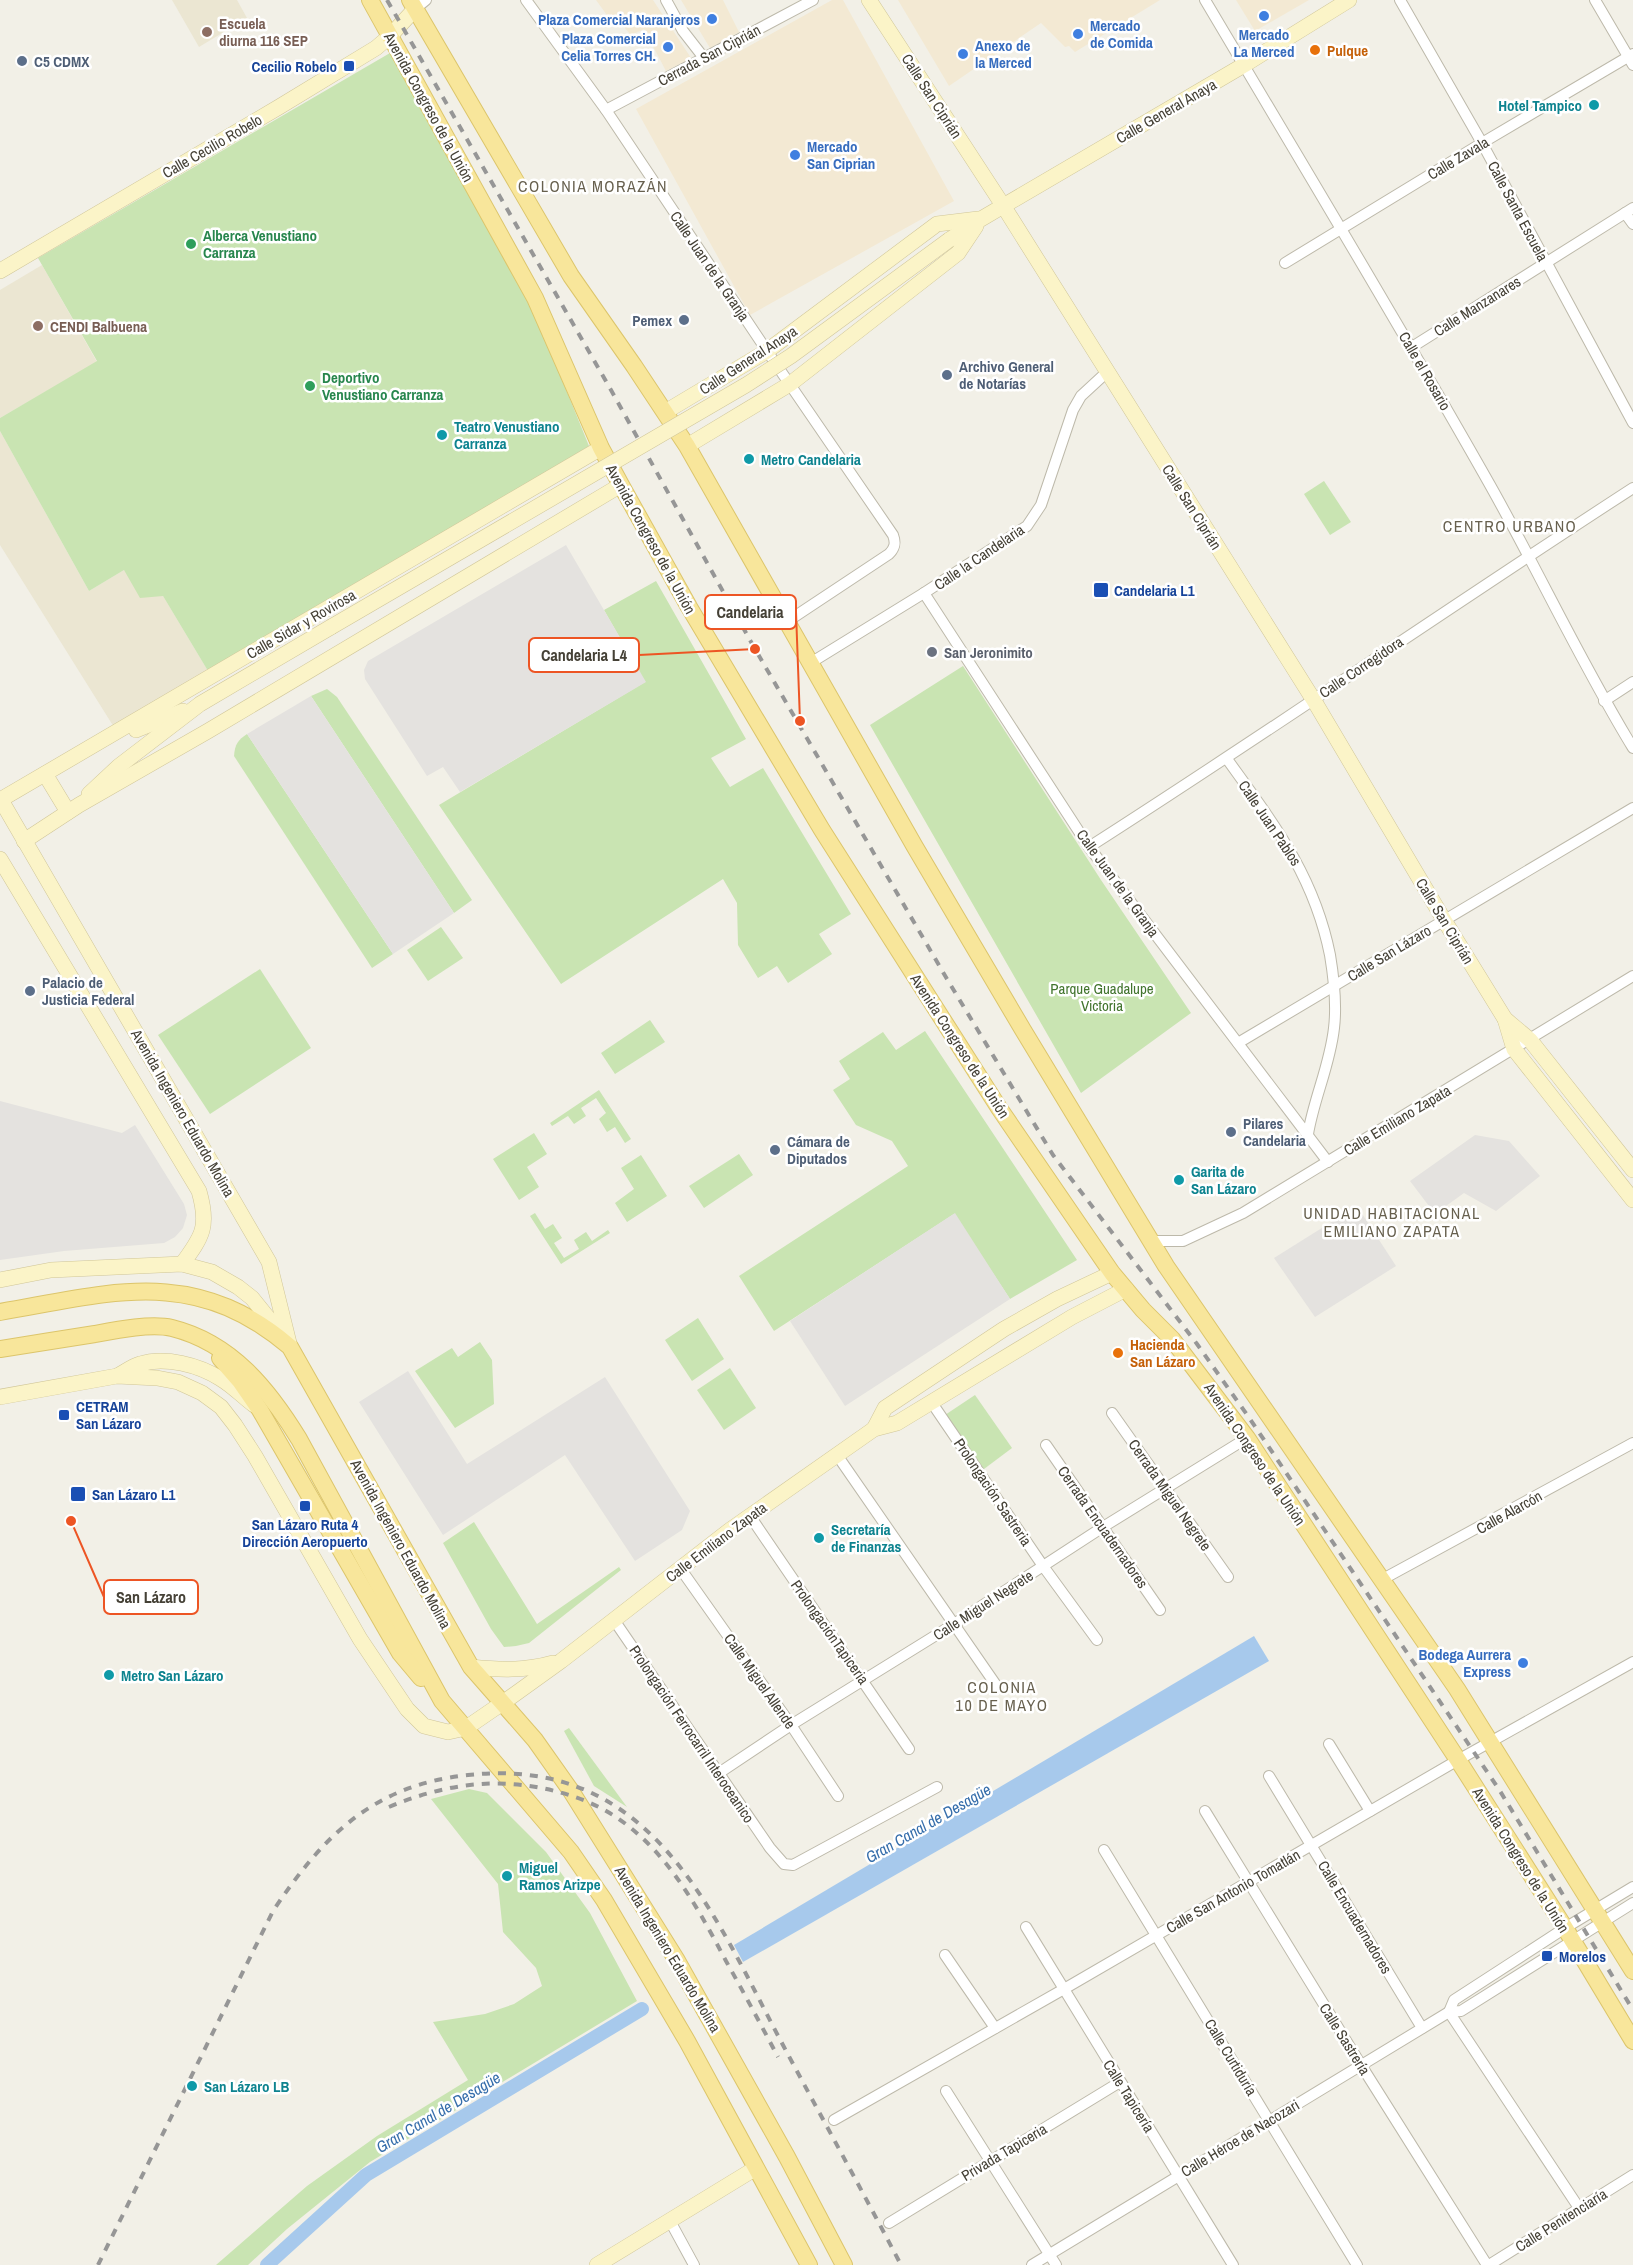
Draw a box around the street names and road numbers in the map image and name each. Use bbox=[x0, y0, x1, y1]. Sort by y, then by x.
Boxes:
street label: Cerrada San Ciprián bbox=[654, 19, 764, 91]
street label: Avenida Congreso de la Unión bbox=[379, 28, 479, 186]
street label: Calle San Ciprián bbox=[897, 50, 967, 142]
street label: Calle General Anaya bbox=[1112, 74, 1220, 148]
street label: Calle Cecilio Robelo bbox=[158, 109, 266, 183]
street label: Calle Zavala bbox=[1423, 131, 1493, 185]
street label: Calle Santa Escuela bbox=[1483, 157, 1553, 265]
street label: Calle Juan de la Granja bbox=[665, 207, 755, 325]
street label: Calle Manzanares bbox=[1429, 271, 1525, 341]
street label: Calle General Anaya bbox=[695, 320, 801, 400]
street label: Calle el Rosario bbox=[1394, 328, 1456, 414]
street label: Avenida Congreso de la Unión bbox=[601, 460, 701, 618]
street label: Calle San Ciprián bbox=[1157, 460, 1227, 554]
street label: Calle la Candelaria bbox=[930, 519, 1028, 595]
street label: Calle Sidar y Rovirosa bbox=[242, 584, 360, 664]
street label: Calle Corregidora bbox=[1315, 631, 1407, 703]
street label: Calle Juan Pablos bbox=[1234, 776, 1306, 870]
street label: Calle Juan de la Granja bbox=[1072, 825, 1164, 941]
street label: Calle San Ciprián bbox=[1411, 874, 1479, 968]
street label: Calle San Lázaro bbox=[1343, 920, 1435, 986]
street label: Avenida Congreso de la Unión bbox=[905, 969, 1015, 1122]
street label: Avenida Ingeniero Eduardo Molina bbox=[126, 1024, 240, 1201]
street label: Calle Emiliano Zapata bbox=[1339, 1080, 1455, 1160]
street label: Avenida Congreso de la Unión bbox=[1199, 1378, 1311, 1530]
street label: Prolongación Sastreria bbox=[949, 1434, 1037, 1550]
street label: Cerrada Miguel Negrete bbox=[1124, 1435, 1217, 1555]
street label: Avenida Ingeniero Eduardo Molina bbox=[345, 1455, 456, 1633]
street label: Cerrada Encuadernadores bbox=[1053, 1462, 1153, 1592]
street label: Calle Alarcón bbox=[1472, 1485, 1546, 1539]
street label: Calle Emiliano Zapata bbox=[661, 1497, 771, 1587]
street label: Calle Miguel Negrete bbox=[929, 1565, 1037, 1645]
street label: ProlongaciónTapiceria bbox=[786, 1575, 874, 1689]
street label: Calle Miguel Allende bbox=[719, 1629, 801, 1733]
street label: Prolongación Ferrocarril Interoceanico bbox=[625, 1641, 759, 1827]
street label: Avenida Congreso de la Unión bbox=[1467, 1782, 1574, 1937]
street label: Calle San Antonio Tomatlán bbox=[1162, 1844, 1304, 1938]
street label: Calle Encuadernadores bbox=[1313, 1856, 1397, 1978]
street label: Avenida Ingeniero Eduardo Molina bbox=[609, 1861, 726, 2036]
street label: Calle Sastrería bbox=[1315, 1999, 1376, 2079]
street label: Calle Curtiduría bbox=[1200, 2015, 1262, 2099]
street label: Calle Tapicería bbox=[1098, 2056, 1160, 2136]
street label: Calle Héroe de Nacozari bbox=[1177, 2094, 1303, 2182]
street label: Privada Tapiceria bbox=[957, 2118, 1051, 2186]
street label: Calle Penitenciaría bbox=[1511, 2183, 1611, 2257]

